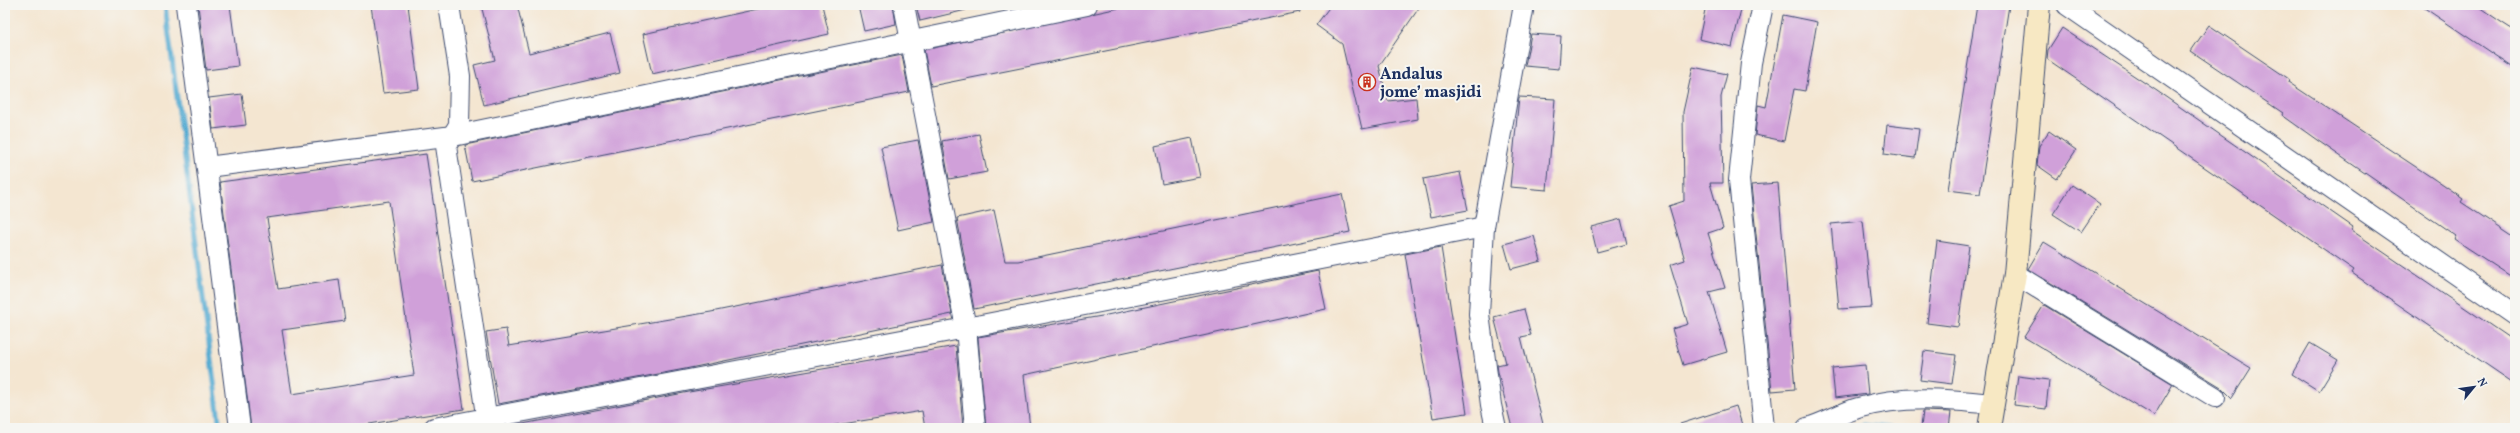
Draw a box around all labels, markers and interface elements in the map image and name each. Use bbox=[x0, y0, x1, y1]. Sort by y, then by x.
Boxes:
place label: Andalus jome’ masjidi bbox=[1380, 64, 1482, 104]
building icon: Andalus jome’ masjidi bbox=[1357, 72, 1377, 92]
north arrow bbox=[2454, 367, 2494, 407]
text: N bbox=[2473, 376, 2490, 390]

